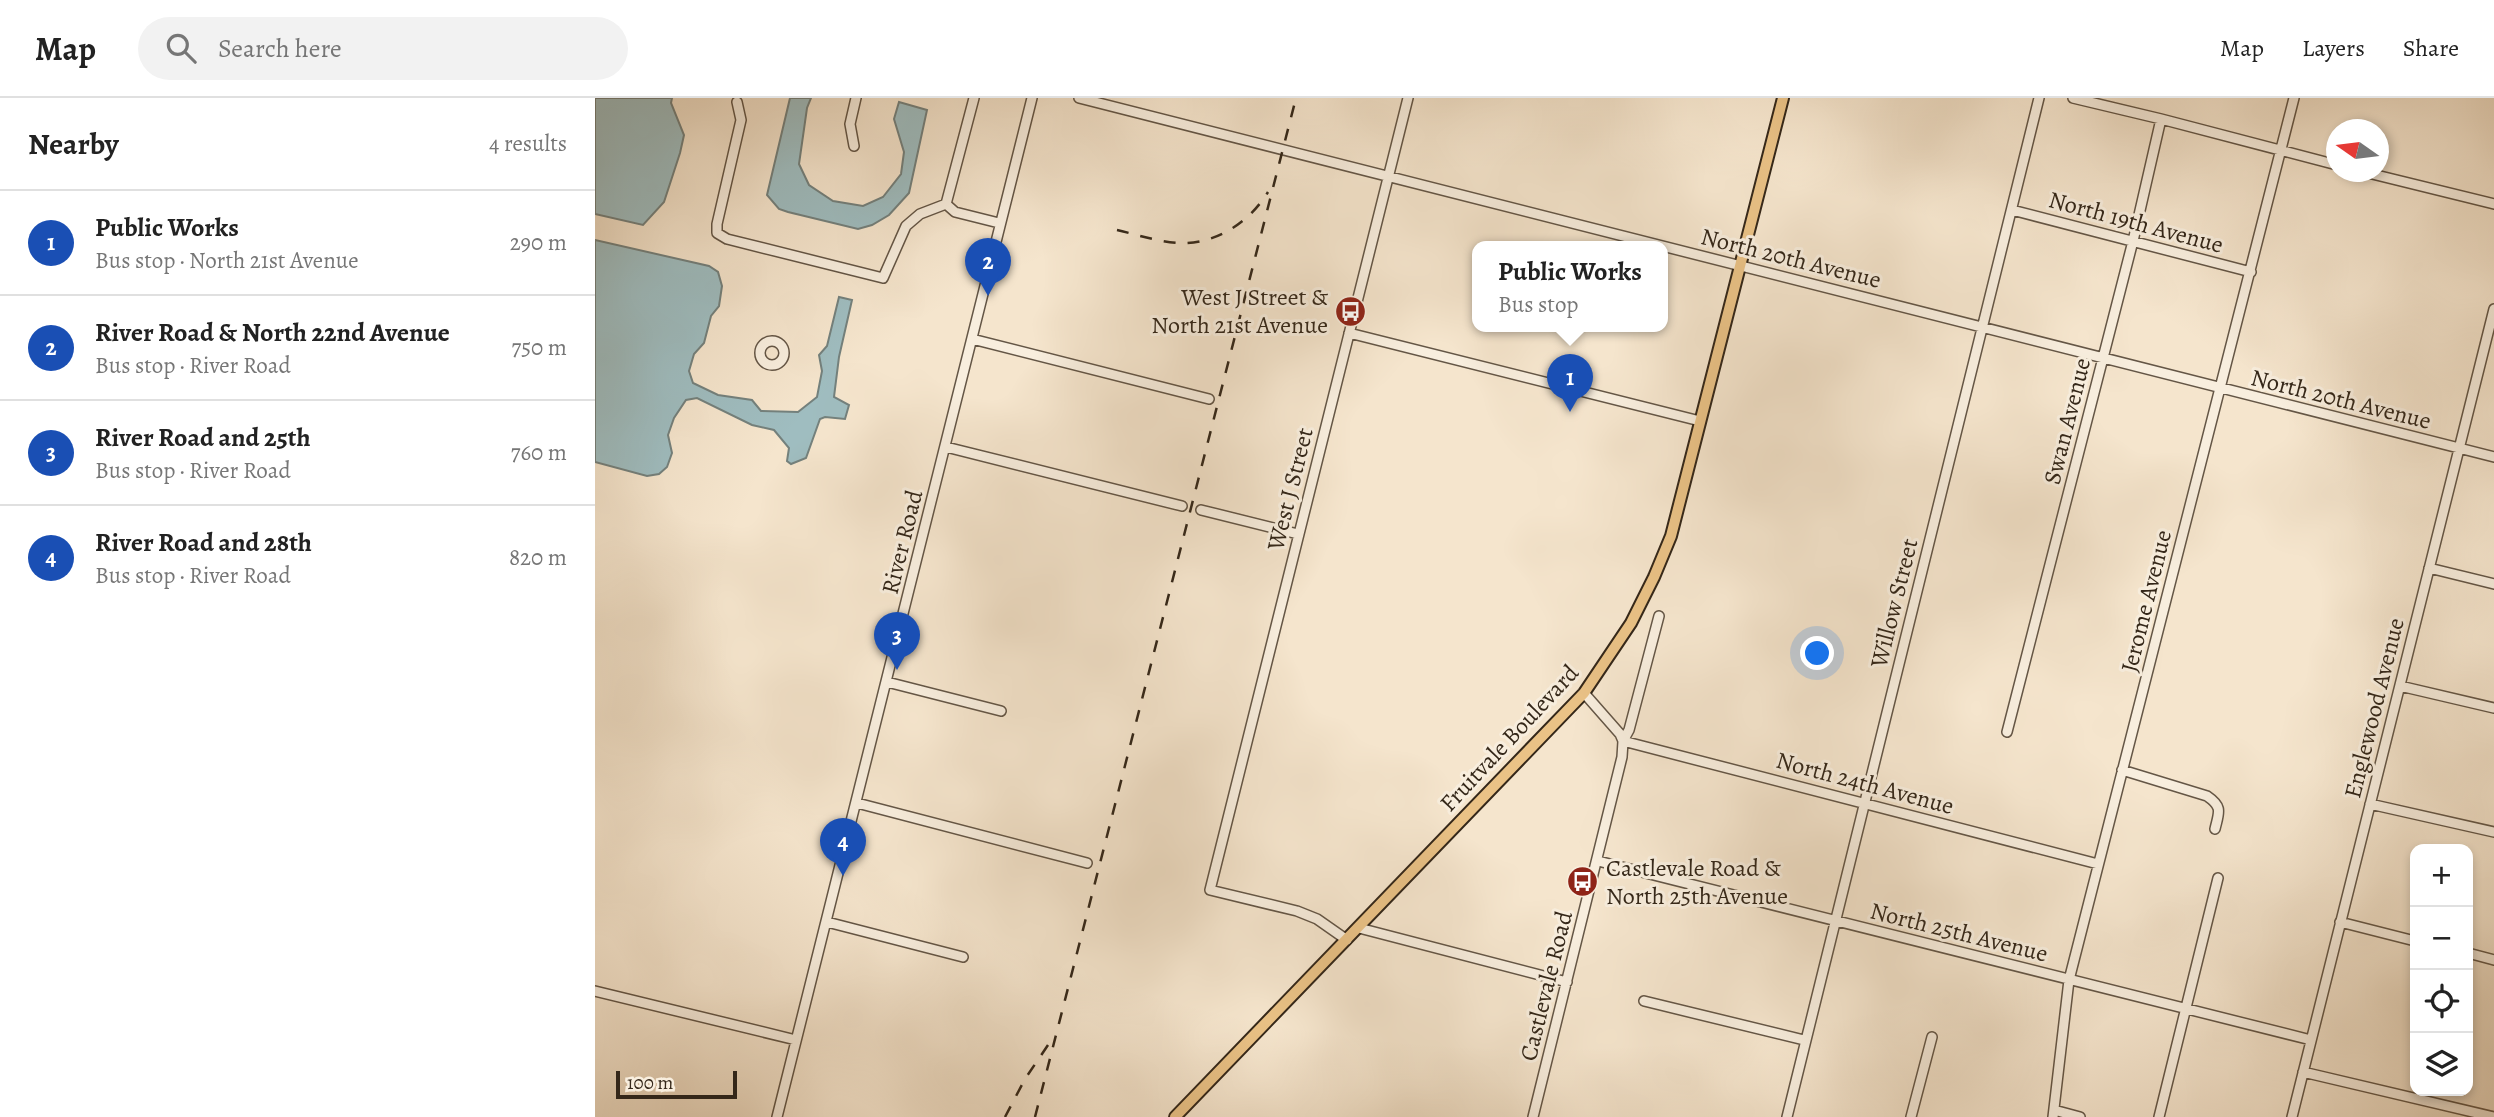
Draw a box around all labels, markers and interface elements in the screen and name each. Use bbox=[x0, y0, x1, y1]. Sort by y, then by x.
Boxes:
search box bbox=[138, 17, 628, 80]
text: Map bbox=[35, 26, 96, 71]
icon: search bbox=[162, 29, 200, 67]
text: Search here bbox=[218, 31, 342, 66]
text: Map bbox=[2220, 32, 2264, 64]
text: Layers bbox=[2302, 32, 2365, 64]
text: Share bbox=[2403, 32, 2459, 64]
north arrow bbox=[2326, 119, 2389, 182]
text: Nearby bbox=[28, 124, 119, 164]
text: 4 results bbox=[489, 128, 567, 159]
street label: North 19th Avenue bbox=[2045, 183, 2227, 261]
text: Public Works bbox=[95, 210, 239, 245]
street label: North 20th Avenue bbox=[1698, 220, 1884, 296]
text: 1 bbox=[47, 227, 55, 258]
text: 290 m bbox=[510, 227, 567, 258]
pin: 2 bbox=[965, 238, 1011, 296]
popup bbox=[1472, 241, 1668, 332]
text: Bus stop · North 21st Avenue bbox=[95, 245, 359, 276]
text: Public Works bbox=[1498, 254, 1642, 289]
place label: West J Street & North 21st Avenue bbox=[1151, 281, 1328, 341]
text: Bus stop bbox=[1498, 289, 1579, 320]
bus stop icon: West J Street & North 21st Avenue bbox=[1334, 294, 1368, 328]
text: River Road & North 22nd Avenue bbox=[95, 315, 450, 350]
text: 2 bbox=[45, 332, 57, 363]
text: 750 m bbox=[512, 332, 567, 363]
text: Bus stop · River Road bbox=[95, 350, 291, 381]
pin: 1 bbox=[1547, 354, 1593, 412]
street label: Swan Avenue bbox=[2036, 354, 2098, 488]
street label: North 20th Avenue bbox=[2248, 361, 2434, 437]
text: River Road and 25th bbox=[95, 420, 311, 455]
street label: West J Street bbox=[1259, 424, 1321, 555]
text: 3 bbox=[46, 437, 56, 468]
text: 760 m bbox=[511, 437, 567, 468]
text: Bus stop · River Road bbox=[95, 455, 291, 486]
street label: River Road bbox=[874, 487, 930, 597]
text: River Road and 28th bbox=[95, 525, 312, 560]
street label: Jerome Avenue bbox=[2113, 527, 2179, 675]
street label: Willow Street bbox=[1862, 535, 1926, 672]
text: 4 bbox=[46, 542, 56, 573]
text: 820 m bbox=[509, 542, 567, 573]
text: Bus stop · River Road bbox=[95, 560, 291, 591]
pin: 3 bbox=[874, 612, 920, 670]
street label: Englewood Avenue bbox=[2336, 614, 2412, 802]
your location bbox=[1800, 636, 1834, 670]
street label: Fruitvale Boulevard bbox=[1432, 657, 1586, 819]
street label: North 24th Avenue bbox=[1773, 744, 1957, 822]
pin: 4 bbox=[820, 818, 866, 876]
map controls bbox=[2410, 844, 2473, 1096]
button: + bbox=[2410, 844, 2473, 907]
place label: Castlevale Road & North 25th Avenue bbox=[1606, 852, 1788, 912]
bus stop icon: Castlevale Road & North 25th Avenue bbox=[1566, 865, 1600, 899]
street label: North 25th Avenue bbox=[1867, 894, 2051, 970]
button: − bbox=[2410, 907, 2473, 970]
street label: Castlevale Road bbox=[1512, 908, 1580, 1064]
button: locate bbox=[2410, 970, 2473, 1033]
button: layers bbox=[2410, 1033, 2473, 1096]
scale bar bbox=[616, 1068, 737, 1100]
text: 100 m bbox=[627, 1070, 673, 1096]

